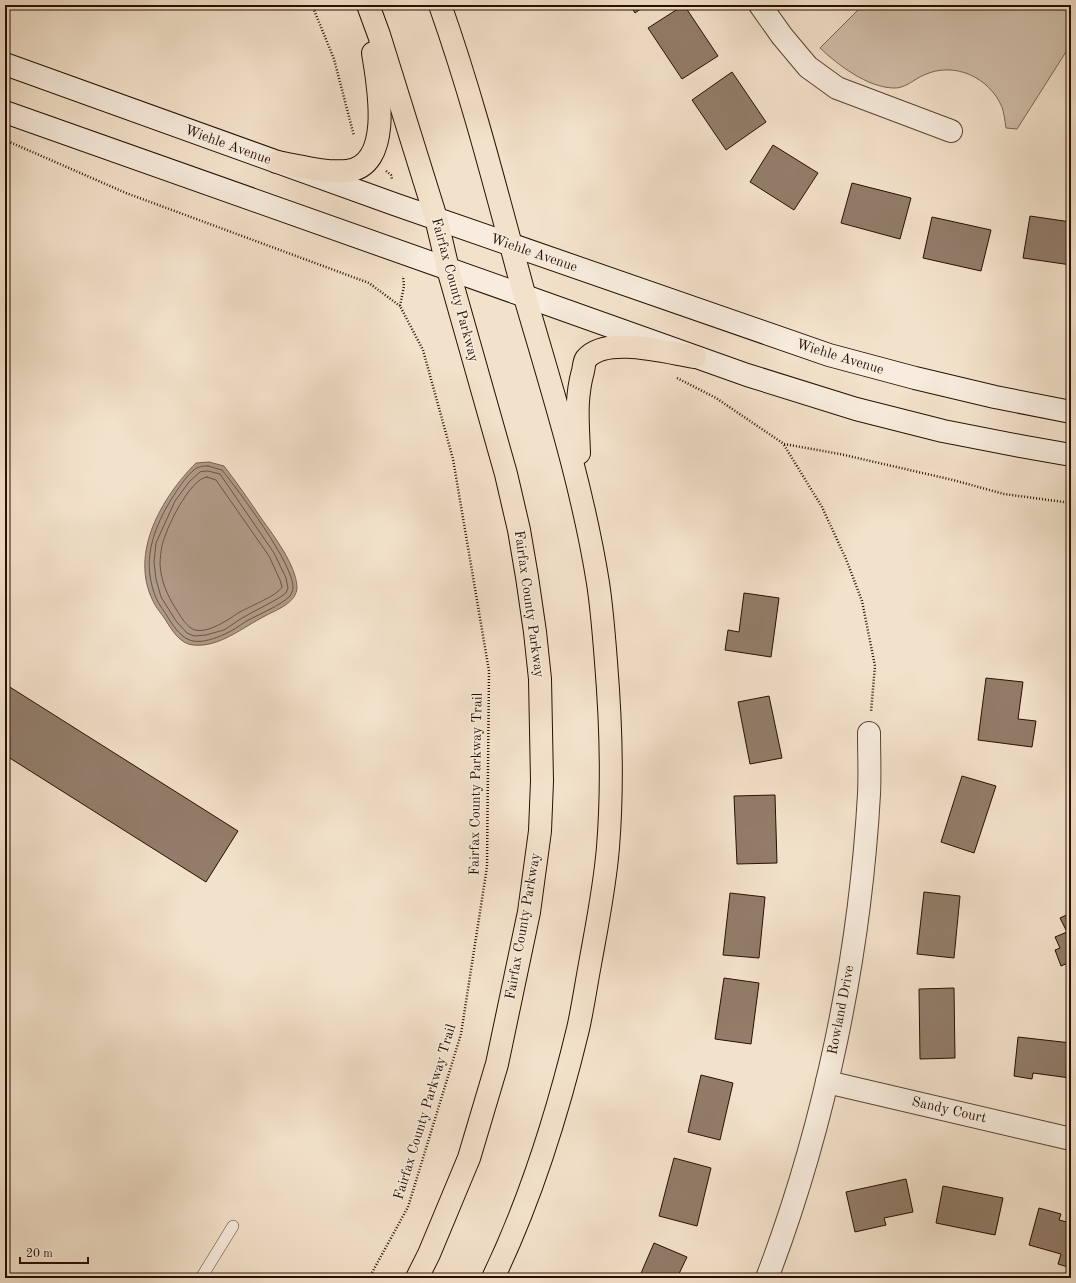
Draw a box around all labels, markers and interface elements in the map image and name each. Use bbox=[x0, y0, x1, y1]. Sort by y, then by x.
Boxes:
street label: Wiehle Avenue bbox=[183, 123, 273, 167]
street label: Fairfax County Parkway bbox=[429, 216, 481, 364]
street label: Wiehle Avenue bbox=[489, 232, 579, 274]
street label: Wiehle Avenue bbox=[795, 337, 885, 377]
street label: Fairfax County Parkway bbox=[512, 529, 546, 679]
street label: Fairfax County Parkway Trail bbox=[467, 692, 485, 876]
street label: Fairfax County Parkway bbox=[503, 851, 543, 1000]
street label: Rowland Drive bbox=[825, 964, 857, 1056]
street label: Fairfax County Parkway Trail bbox=[392, 1022, 458, 1201]
street label: Sandy Court bbox=[910, 1095, 988, 1125]
scale bar bbox=[20, 1239, 88, 1265]
text: 20 m bbox=[26, 1248, 53, 1260]

